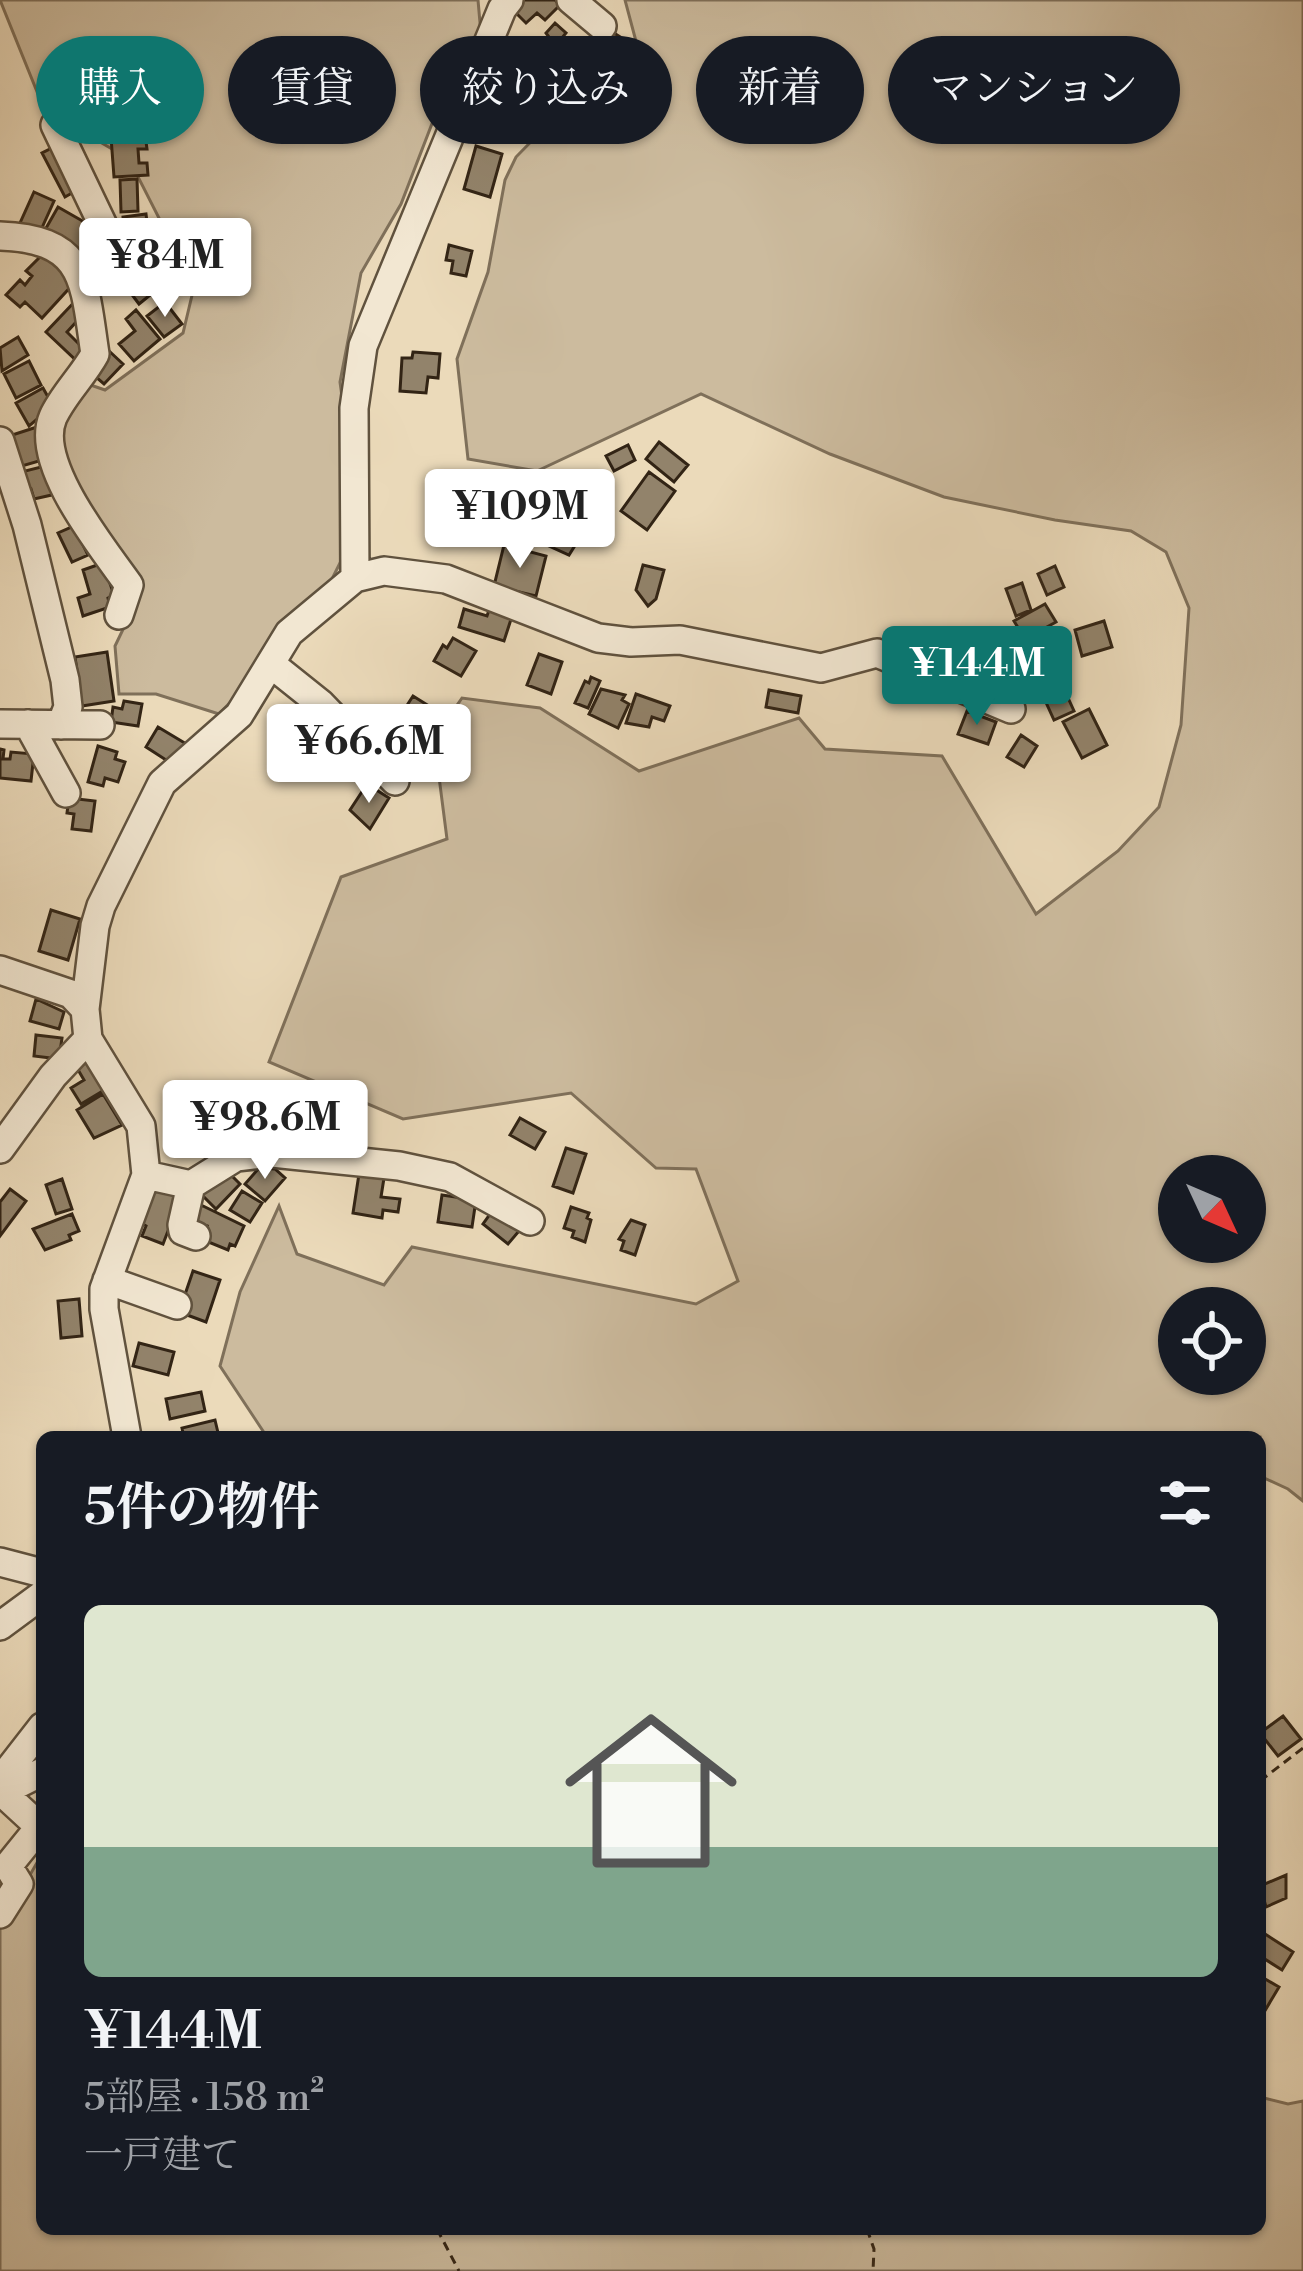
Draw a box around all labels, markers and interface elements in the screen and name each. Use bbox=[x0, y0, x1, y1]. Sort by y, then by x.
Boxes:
chip: 購入 bbox=[36, 36, 204, 144]
chip: 賃貸 bbox=[228, 36, 396, 144]
chip: 絞り込み bbox=[420, 36, 672, 144]
chip: 新着 bbox=[696, 36, 864, 144]
chip: マンション bbox=[888, 36, 1180, 144]
pin: ¥84M bbox=[94, 218, 236, 320]
text: ¥84M bbox=[106, 232, 224, 281]
pin: ¥109M bbox=[436, 469, 604, 571]
text: ¥109M bbox=[452, 483, 588, 532]
pin: ¥144M bbox=[893, 626, 1061, 728]
text: ¥144M bbox=[909, 640, 1045, 689]
pin: ¥66.6M bbox=[271, 704, 467, 806]
text: ¥66.6M bbox=[294, 718, 444, 767]
pin: ¥98.6M bbox=[167, 1080, 363, 1182]
text: ¥98.6M bbox=[190, 1094, 340, 1143]
north arrow bbox=[1158, 1155, 1266, 1263]
map controls bbox=[1158, 1155, 1266, 1395]
button: locate bbox=[1158, 1287, 1266, 1395]
icon: filters bbox=[1152, 1470, 1218, 1536]
text: 5件の物件 bbox=[84, 1477, 320, 1541]
icon: home bbox=[543, 1683, 759, 1899]
text: ¥144M bbox=[84, 2001, 262, 2065]
text: 5部屋 · 158 m² bbox=[84, 2074, 324, 2123]
text: 一戸建て bbox=[84, 2132, 240, 2181]

